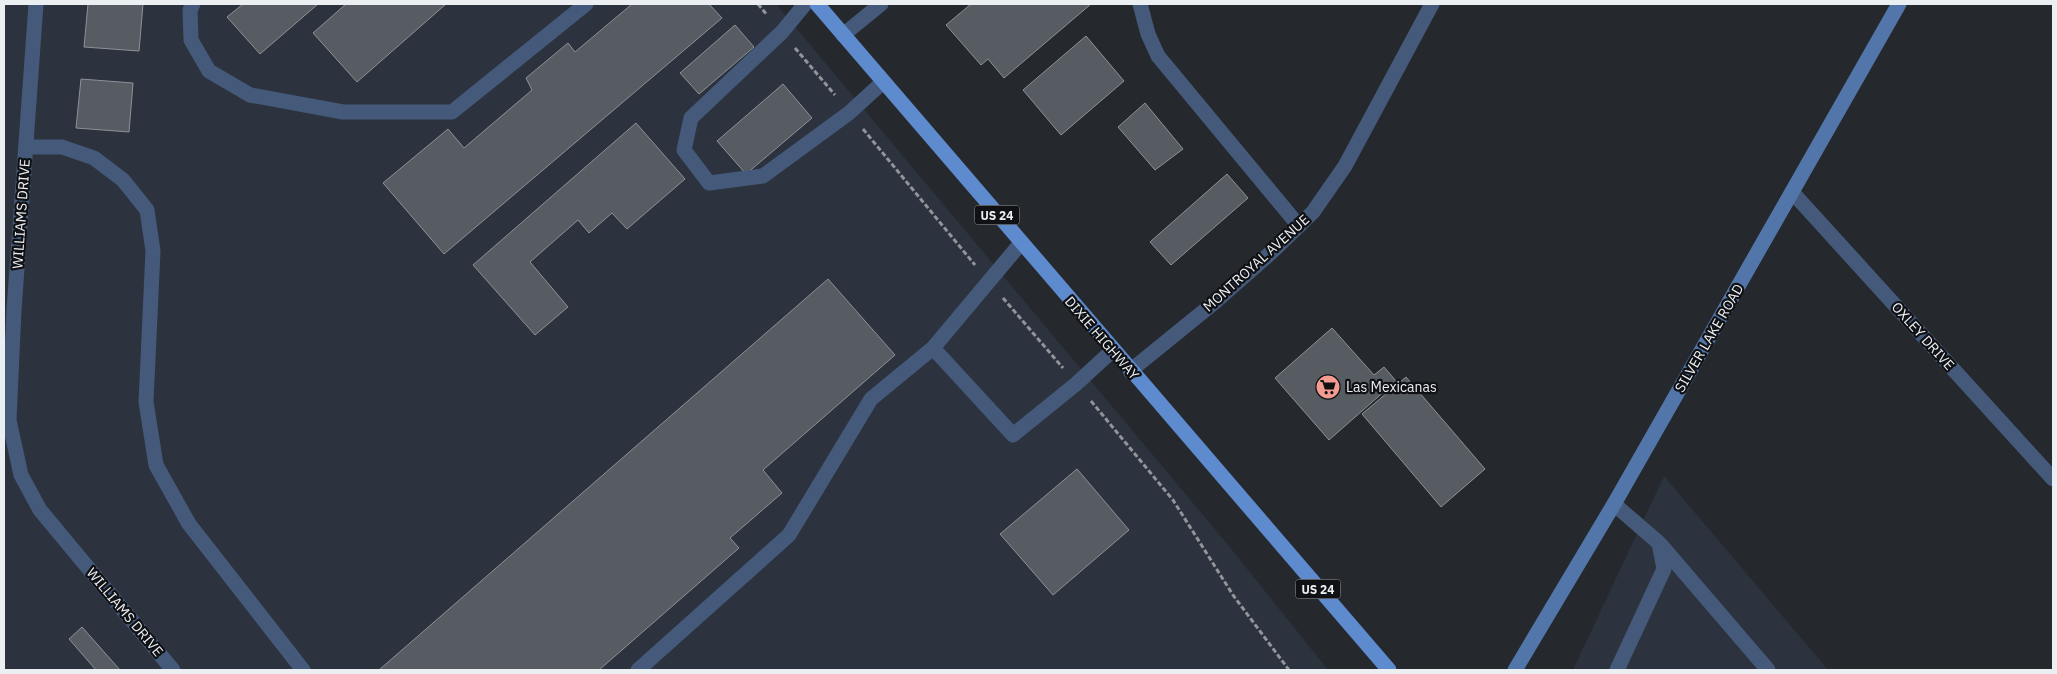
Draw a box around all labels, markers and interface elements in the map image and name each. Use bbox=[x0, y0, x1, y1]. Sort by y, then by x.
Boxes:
street label: WILLIAMS DRIVE bbox=[8, 158, 34, 270]
road number: US 24 bbox=[974, 206, 1020, 224]
street label: MONTROYAL AVENUE bbox=[1199, 210, 1313, 316]
street label: SILVER LAKE ROAD bbox=[1671, 281, 1747, 395]
street label: DIXIE HIGHWAY bbox=[1061, 293, 1144, 384]
street label: OXLEY DRIVE bbox=[1888, 298, 1958, 374]
supermarket icon: Las Mexicanas bbox=[1315, 374, 1341, 400]
place label: Las Mexicanas bbox=[1346, 378, 1437, 396]
street label: WILLIAMS DRIVE bbox=[83, 564, 167, 660]
road number: US 24 bbox=[1296, 580, 1340, 598]

